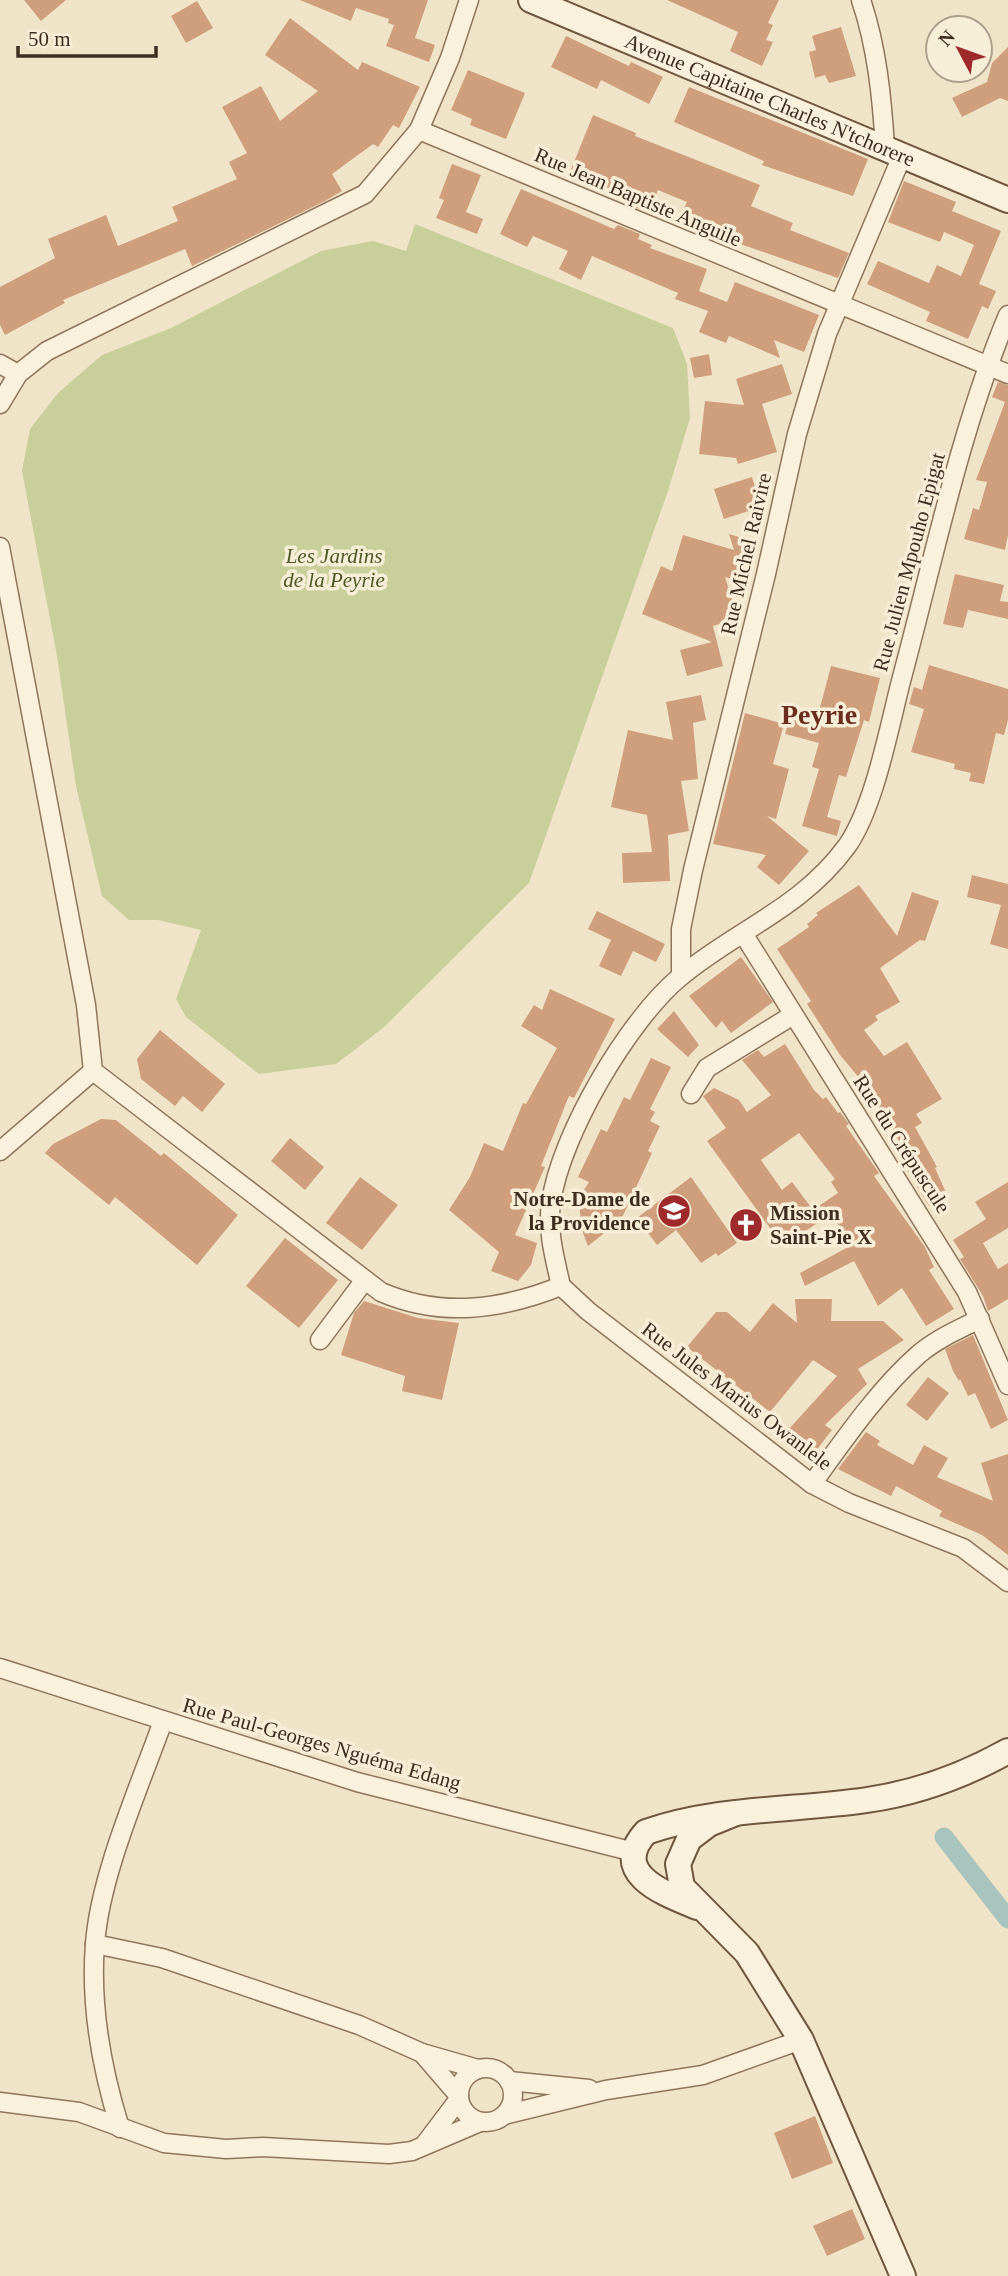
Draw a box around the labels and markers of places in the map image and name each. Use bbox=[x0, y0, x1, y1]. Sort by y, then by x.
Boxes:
place label: Notre-Dame de la Providence bbox=[513, 1187, 650, 1235]
school or university icon: Notre-Dame de la Providence bbox=[655, 1192, 693, 1230]
place label: Mission Saint-Pie X bbox=[770, 1201, 872, 1249]
church icon: Mission Saint-Pie X bbox=[727, 1206, 765, 1244]

